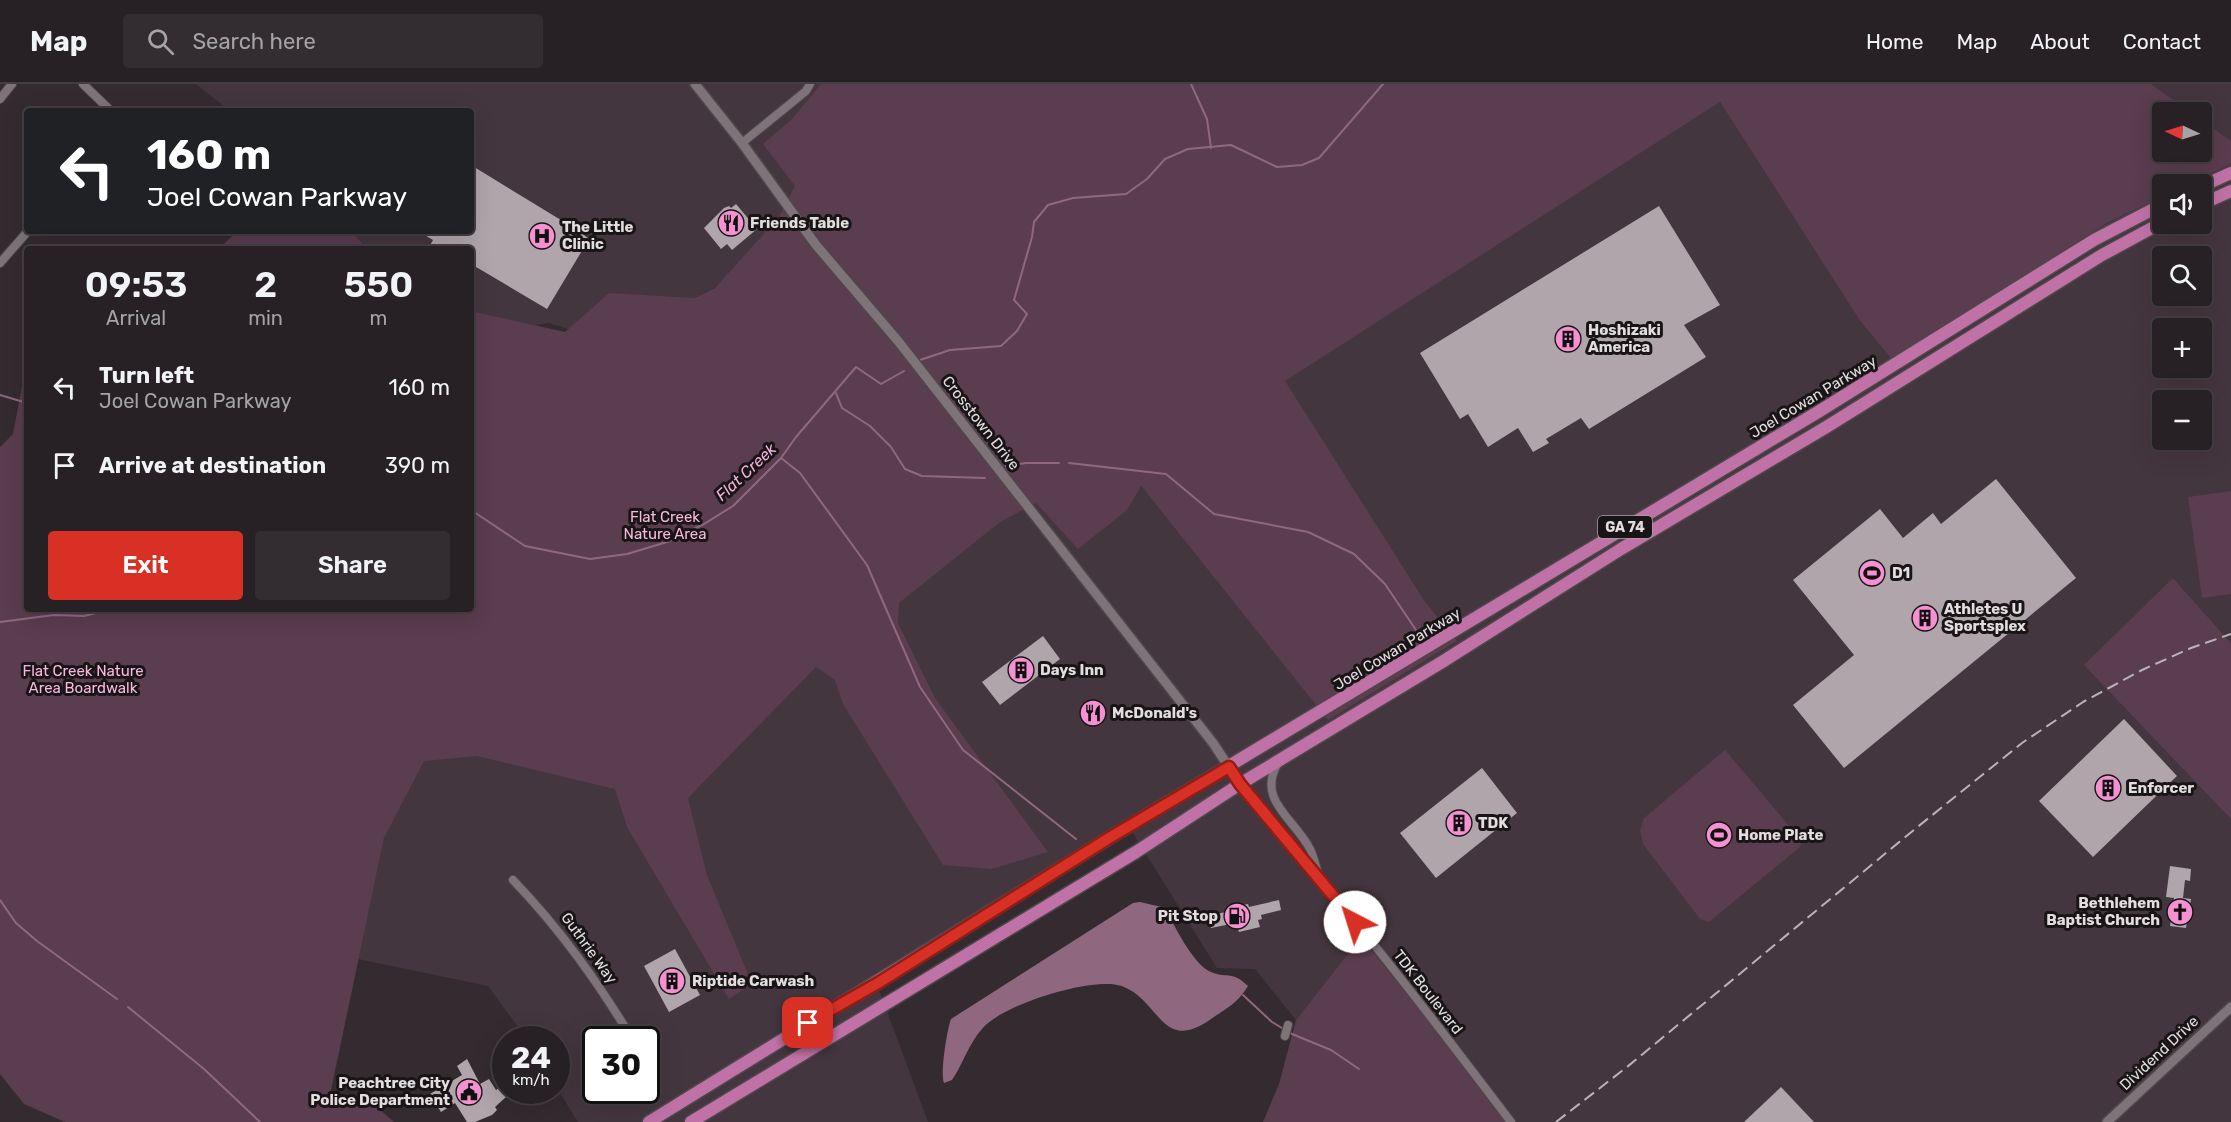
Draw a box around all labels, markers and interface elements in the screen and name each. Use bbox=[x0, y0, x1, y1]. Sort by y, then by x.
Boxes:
search box bbox=[123, 14, 543, 68]
text: Map bbox=[30, 25, 87, 58]
icon: search bbox=[144, 25, 177, 58]
text: Search here bbox=[192, 28, 316, 55]
text: Home bbox=[1866, 29, 1923, 54]
text: Map bbox=[1956, 29, 1997, 54]
text: About bbox=[2030, 29, 2090, 54]
text: Contact bbox=[2123, 29, 2201, 54]
north arrow bbox=[2152, 102, 2212, 162]
map controls bbox=[2152, 102, 2212, 450]
text: 160 m bbox=[147, 130, 271, 180]
icon: left bbox=[48, 132, 126, 210]
button: sound bbox=[2152, 174, 2212, 234]
text: Joel Cowan Parkway bbox=[147, 181, 407, 213]
restaurant icon: Friends Table bbox=[716, 208, 746, 238]
place label: Friends Table bbox=[750, 214, 849, 232]
place label: The Little Clinic bbox=[562, 218, 634, 253]
hospital icon: The Little Clinic bbox=[527, 221, 557, 251]
button: search bbox=[2152, 246, 2212, 306]
text: 09:53 bbox=[85, 263, 188, 306]
text: 2 bbox=[254, 263, 277, 306]
text: 550 bbox=[344, 263, 413, 306]
text: Arrival bbox=[106, 306, 166, 330]
text: min bbox=[248, 306, 283, 330]
text: m bbox=[370, 306, 387, 330]
button: + bbox=[2152, 318, 2212, 378]
place label: Hoshizaki America bbox=[1588, 321, 1661, 356]
building icon: Hoshizaki America bbox=[1553, 324, 1583, 354]
street label: Joel Cowan Parkway bbox=[1746, 352, 1880, 442]
text: Turn left bbox=[99, 362, 194, 389]
icon: left bbox=[48, 371, 81, 404]
street label: Crosstown Drive bbox=[939, 372, 1023, 474]
text: 160 m bbox=[388, 374, 450, 401]
text: Joel Cowan Parkway bbox=[99, 389, 292, 413]
button: − bbox=[2152, 390, 2212, 450]
water label: Flat Creek bbox=[712, 439, 781, 505]
icon: arrive bbox=[48, 449, 81, 482]
text: Arrive at destination bbox=[99, 452, 326, 479]
text: 390 m bbox=[385, 452, 450, 479]
park label: Flat Creek Nature Area bbox=[623, 508, 707, 543]
road number: GA 74 bbox=[1598, 516, 1652, 538]
button: Exit bbox=[48, 531, 243, 600]
button: Share bbox=[255, 531, 450, 600]
sports icon: D1 bbox=[1857, 558, 1887, 588]
place label: D1 bbox=[1892, 564, 1910, 582]
place label: Athletes U Sportsplex bbox=[1944, 600, 2026, 635]
building icon: Athletes U Sportsplex bbox=[1910, 603, 1940, 633]
street label: Joel Cowan Parkway bbox=[1330, 604, 1464, 694]
building icon: Days Inn bbox=[1006, 655, 1036, 685]
place label: Days Inn bbox=[1040, 661, 1104, 679]
park label: Flat Creek Nature Area Boardwalk bbox=[22, 662, 144, 697]
restaurant icon: McDonald's bbox=[1078, 698, 1108, 728]
place label: McDonald's bbox=[1112, 704, 1197, 722]
building icon: Enforcer bbox=[2093, 773, 2123, 803]
place label: Enforcer bbox=[2128, 779, 2194, 797]
building icon: TDK bbox=[1444, 808, 1474, 838]
place label: TDK bbox=[1478, 814, 1508, 832]
sports icon: Home Plate bbox=[1704, 820, 1734, 850]
place label: Home Plate bbox=[1738, 826, 1823, 844]
position arrow bbox=[1323, 890, 1387, 954]
place label: Bethlehem Baptist Church bbox=[2046, 894, 2160, 929]
church icon: Bethlehem Baptist Church bbox=[2165, 897, 2195, 927]
fuel station icon: Pit Stop bbox=[1222, 901, 1252, 931]
place label: Pit Stop bbox=[1158, 907, 1218, 925]
street label: Guthrie Way bbox=[557, 909, 621, 987]
street label: TDK Boulevard bbox=[1390, 946, 1466, 1038]
building icon: Riptide Carwash bbox=[657, 966, 687, 996]
place label: Riptide Carwash bbox=[692, 972, 814, 990]
pin bbox=[782, 997, 833, 1048]
icon: arrive bbox=[791, 1006, 824, 1039]
street label: Dividend Drive bbox=[2116, 1012, 2202, 1094]
speed limit sign: 30 bbox=[582, 1026, 660, 1104]
text: 24 bbox=[511, 1040, 551, 1076]
text: km/h bbox=[512, 1071, 550, 1089]
place label: Peachtree City Police Department bbox=[310, 1074, 450, 1109]
public building icon: Peachtree City Police Department bbox=[454, 1077, 484, 1107]

